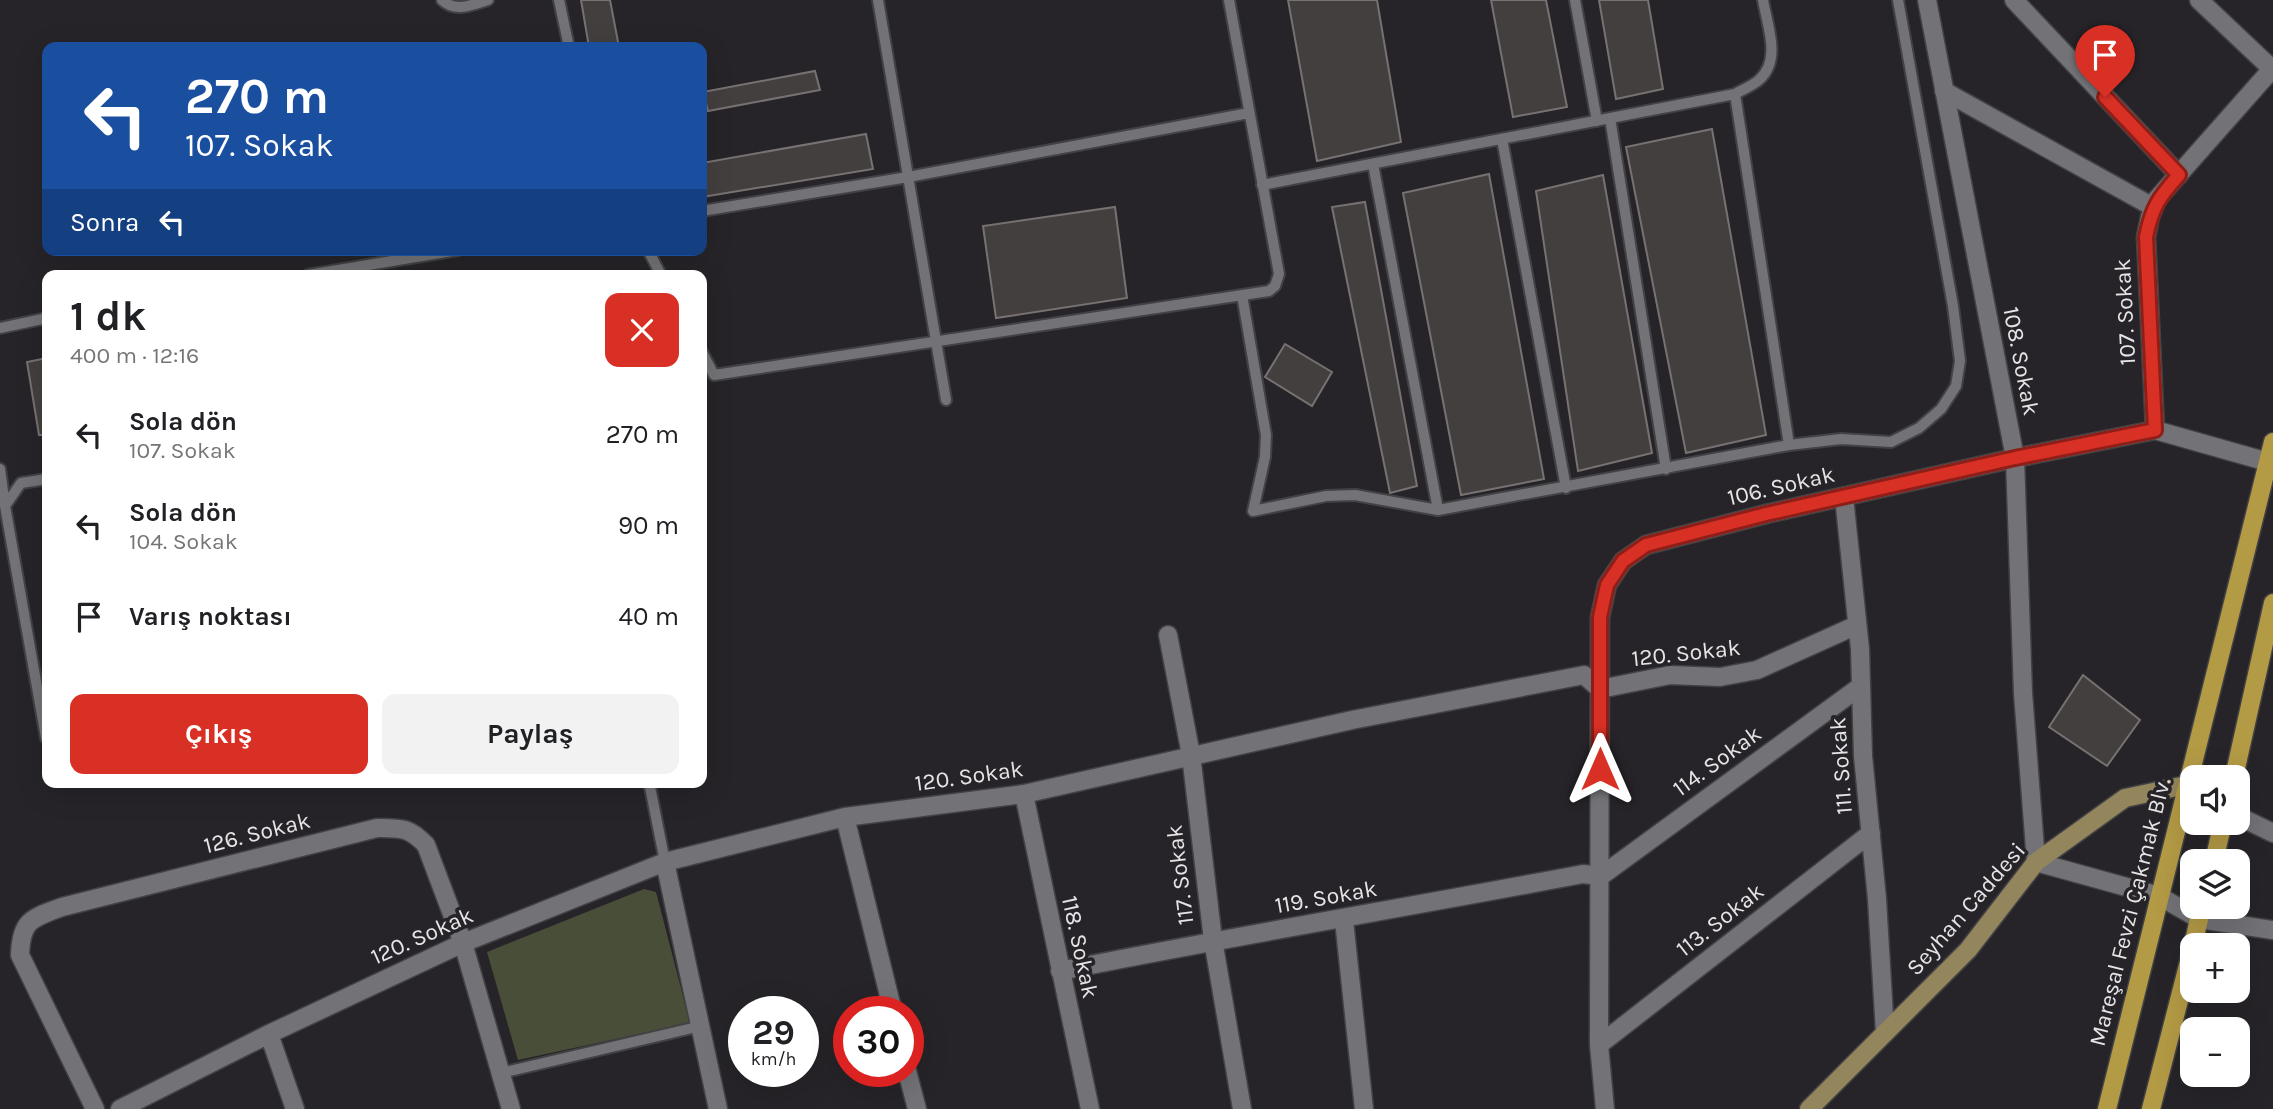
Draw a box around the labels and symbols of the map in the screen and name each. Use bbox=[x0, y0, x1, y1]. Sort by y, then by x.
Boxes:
pin bbox=[2075, 25, 2135, 97]
street label: 107. Sokak bbox=[2109, 258, 2141, 366]
street label: 108. Sokak bbox=[1997, 304, 2045, 418]
street label: 106. Sokak bbox=[1725, 461, 1837, 511]
street label: 120. Sokak bbox=[1630, 634, 1742, 672]
street label: 111. Sokak bbox=[1824, 716, 1858, 816]
street label: 114. Sokak bbox=[1668, 720, 1766, 802]
position arrow bbox=[1563, 732, 1637, 806]
street label: 120. Sokak bbox=[913, 755, 1025, 797]
street label: Mareşal Fevzi Çakmak Blv. bbox=[2084, 775, 2176, 1049]
street label: 126. Sokak bbox=[201, 807, 313, 859]
street label: 117. Sokak bbox=[1160, 823, 1200, 927]
street label: Seyhan Caddesi bbox=[1901, 837, 2031, 981]
street label: 119. Sokak bbox=[1273, 875, 1379, 919]
street label: 113. Sokak bbox=[1671, 878, 1769, 962]
street label: 118. Sokak bbox=[1056, 893, 1104, 1001]
street label: 120. Sokak bbox=[367, 901, 477, 971]
speed limit sign: 30 bbox=[833, 996, 924, 1087]

